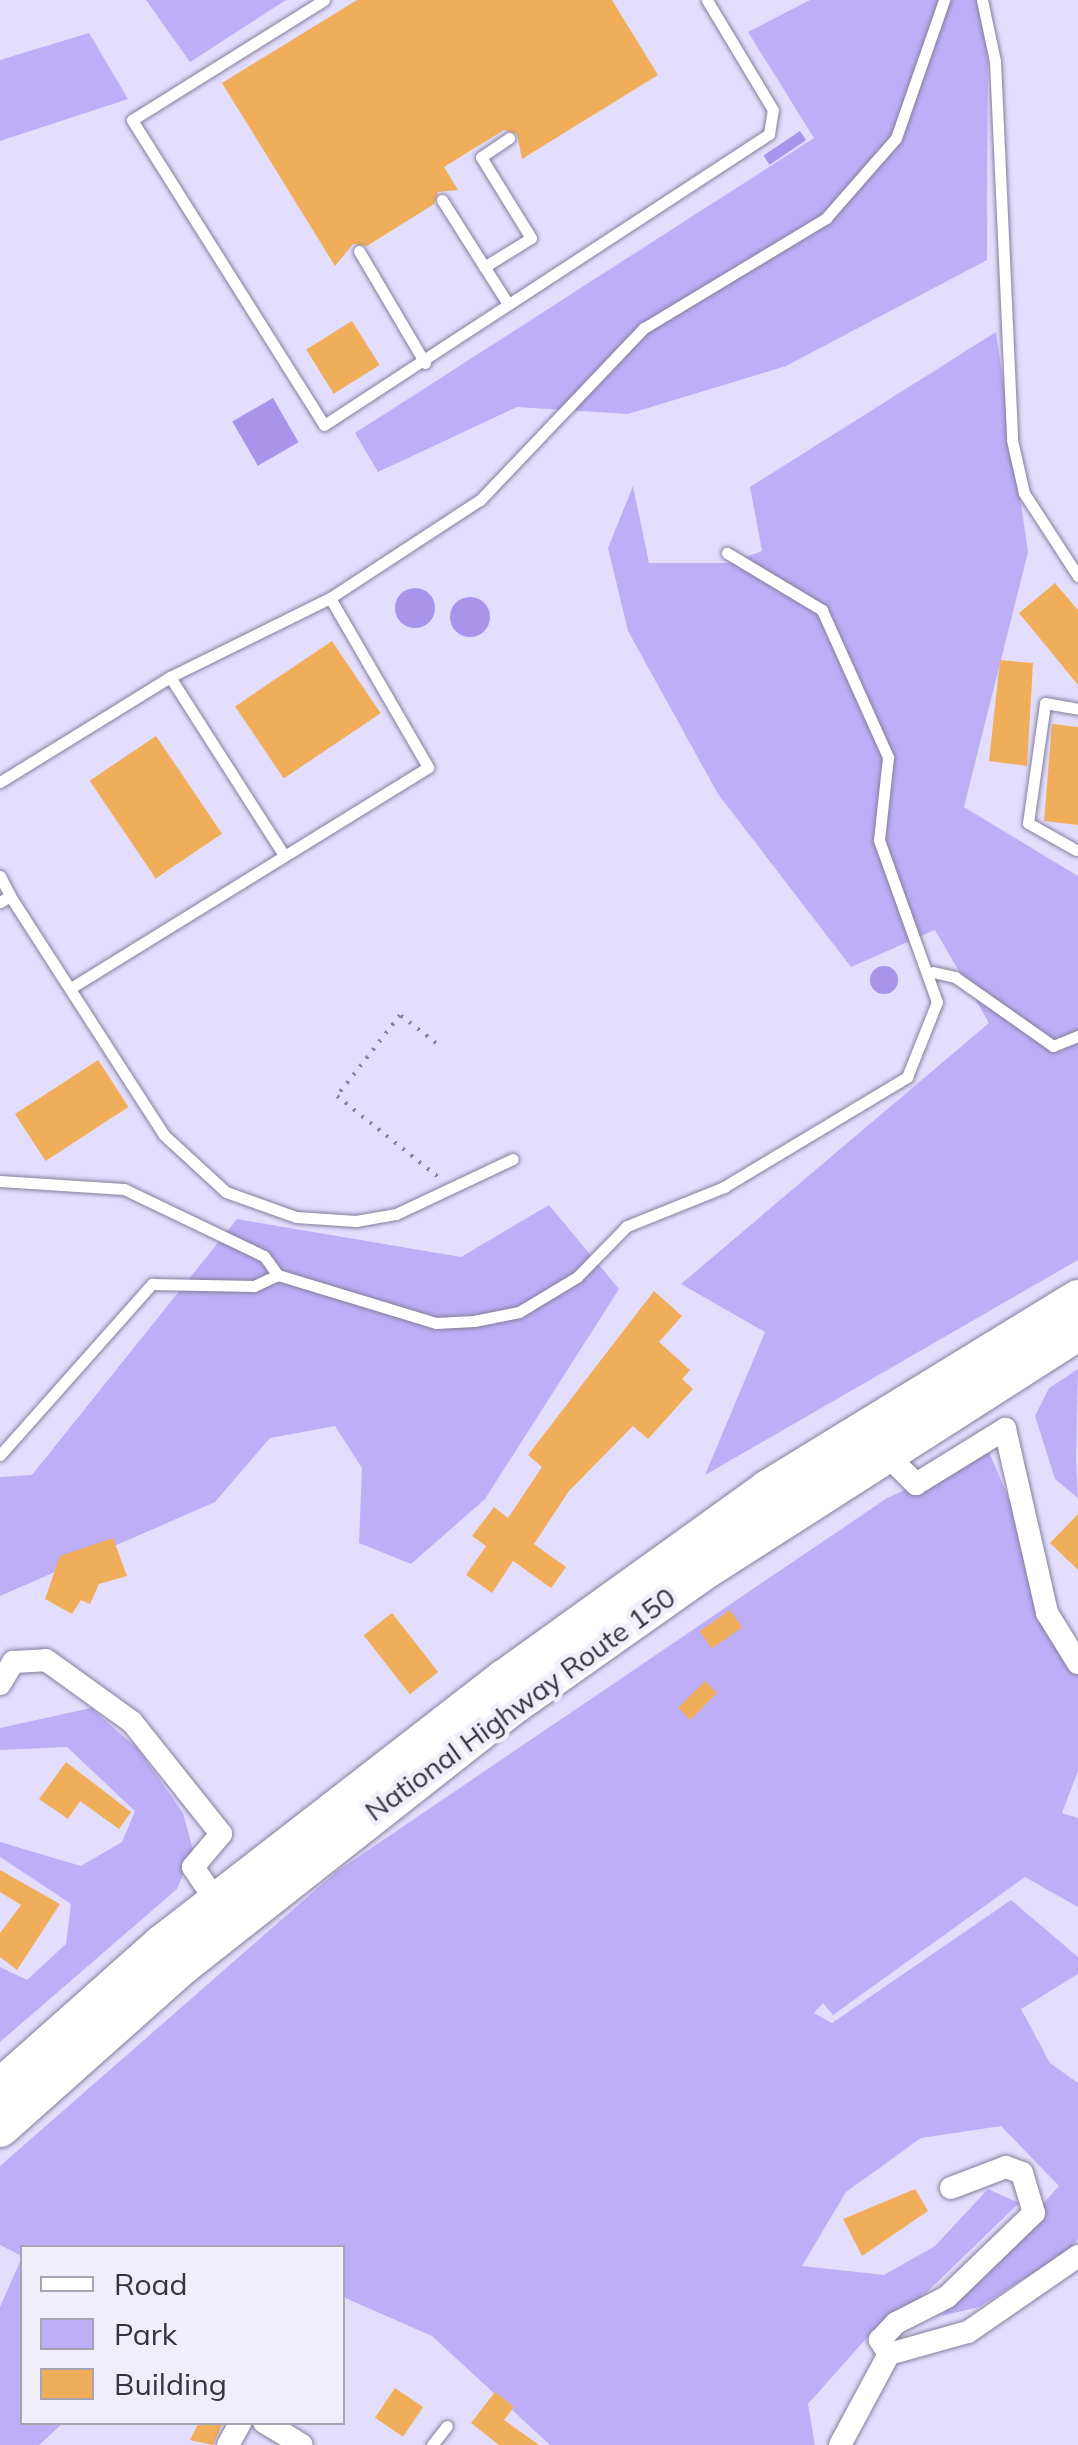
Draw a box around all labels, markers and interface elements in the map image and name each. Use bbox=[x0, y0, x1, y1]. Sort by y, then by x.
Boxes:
street label: National Highway Route 150 bbox=[358, 1580, 682, 1828]
legend bbox=[20, 2245, 345, 2425]
text: Road bbox=[114, 2265, 188, 2303]
text: Park bbox=[114, 2315, 177, 2353]
text: Building bbox=[114, 2365, 227, 2403]

